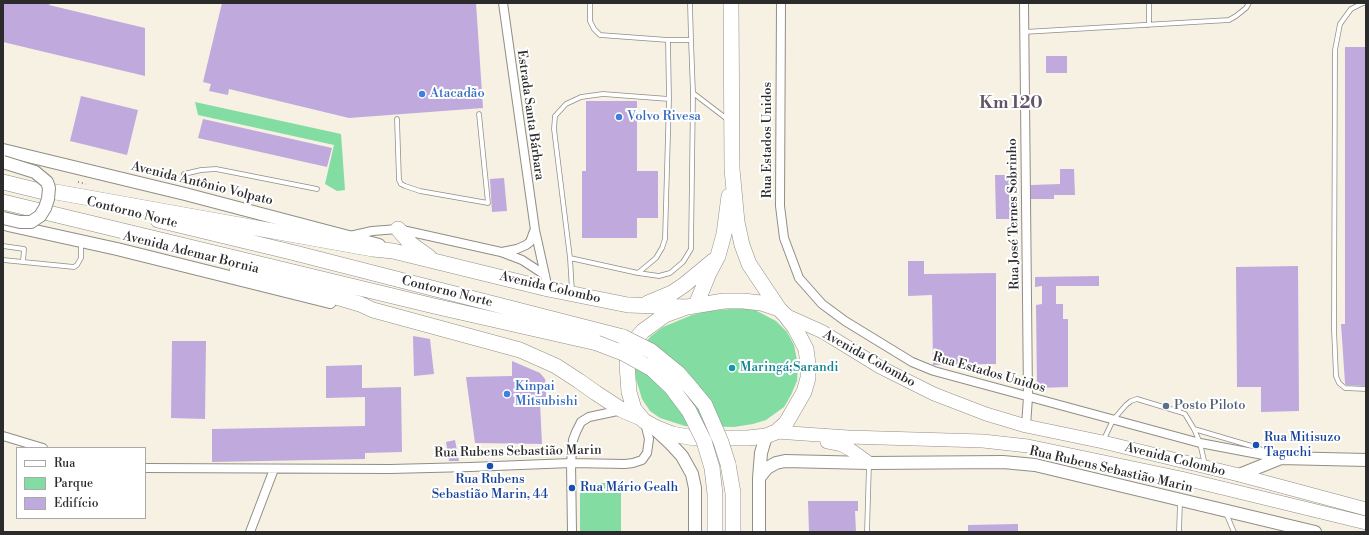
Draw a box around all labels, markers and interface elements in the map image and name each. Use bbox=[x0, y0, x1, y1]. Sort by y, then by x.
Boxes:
street label: Estrada Santa Bárbara bbox=[513, 49, 547, 181]
street label: Rua Estados Unidos bbox=[760, 82, 776, 198]
place label: Atacadão bbox=[430, 86, 485, 102]
marker: Atacadão bbox=[417, 89, 427, 99]
district label: Km 120 bbox=[979, 94, 1043, 114]
place label: Volvo Rivesa bbox=[627, 109, 701, 125]
marker: Volvo Rivesa bbox=[614, 112, 624, 122]
street label: Rua José Ternes Sobrinho bbox=[1005, 138, 1023, 290]
street label: Avenida Antônio Volpato bbox=[130, 159, 274, 209]
street label: Contorno Norte bbox=[85, 194, 179, 232]
street label: Avenida Ademar Bornia bbox=[121, 229, 261, 277]
street label: Avenida Colombo bbox=[498, 269, 602, 307]
street label: Contorno Norte bbox=[400, 273, 494, 311]
street label: Avenida Colombo bbox=[820, 327, 918, 391]
street label: Rua Estados Unidos bbox=[931, 349, 1047, 397]
place label: Maringá;Sarandi bbox=[740, 360, 839, 376]
marker: Maringá;Sarandi bbox=[727, 363, 737, 373]
place label: Kinpai Mitsubishi bbox=[515, 379, 578, 410]
marker: Kinpai Mitsubishi bbox=[502, 389, 512, 399]
place label: Posto Piloto bbox=[1174, 398, 1246, 414]
marker: Posto Piloto bbox=[1161, 401, 1171, 411]
place label: Rua Mitisuzo Taguchi bbox=[1264, 430, 1341, 461]
street label: Avenida Colombo bbox=[1123, 440, 1227, 480]
marker: Rua Mitisuzo Taguchi bbox=[1251, 440, 1261, 450]
street label: Rua Rubens Sebastião Marin bbox=[434, 443, 602, 461]
street label: Rua Rubens Sebastião Marin bbox=[1028, 444, 1194, 496]
legend bbox=[16, 447, 146, 519]
text: Rua bbox=[54, 456, 75, 471]
marker: Rua Rubens Sebastião Marin, 44 bbox=[485, 461, 495, 471]
place label: Rua Rubens Sebastião Marin, 44 bbox=[432, 472, 548, 503]
text: Parque bbox=[54, 476, 93, 491]
place label: Rua Mário Gealh bbox=[580, 480, 678, 496]
marker: Rua Mário Gealh bbox=[567, 483, 577, 493]
text: Edifício bbox=[54, 496, 98, 511]

